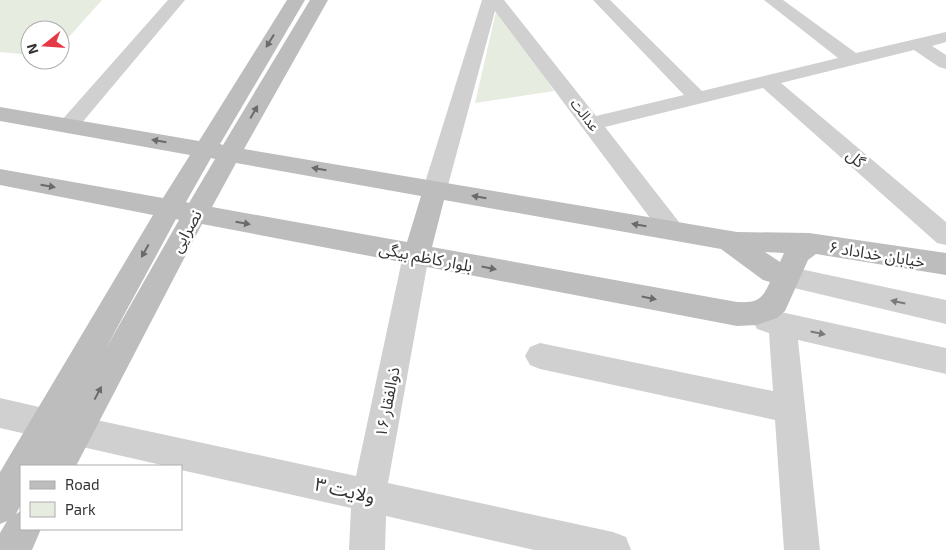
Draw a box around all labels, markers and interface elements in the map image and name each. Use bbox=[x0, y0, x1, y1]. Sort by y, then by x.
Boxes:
north arrow bbox=[20, 20, 70, 70]
one-way arrow bbox=[266, 35, 275, 48]
text: N bbox=[22, 42, 42, 56]
street label: عدالت bbox=[567, 95, 603, 134]
one-way arrow bbox=[250, 105, 259, 118]
one-way arrow bbox=[150, 137, 166, 145]
street label: گل bbox=[843, 144, 870, 172]
one-way arrow bbox=[310, 165, 326, 173]
one-way arrow bbox=[40, 183, 56, 191]
one-way arrow bbox=[470, 192, 486, 200]
street label: نصرایی bbox=[166, 206, 206, 256]
one-way arrow bbox=[236, 219, 252, 227]
one-way arrow bbox=[630, 220, 646, 228]
street label: خیابان خداداد ۶ bbox=[827, 237, 927, 271]
street label: بلوار کاظم بیگی bbox=[377, 238, 474, 279]
one-way arrow bbox=[141, 244, 149, 259]
one-way arrow bbox=[481, 265, 497, 273]
one-way arrow bbox=[641, 294, 656, 302]
one-way arrow bbox=[891, 298, 906, 306]
one-way arrow bbox=[811, 329, 827, 337]
street label: ذوالفقار ۱۶ bbox=[370, 365, 404, 439]
one-way arrow bbox=[94, 386, 102, 400]
legend bbox=[20, 465, 182, 530]
street label: ولایت ۳ bbox=[313, 471, 377, 509]
text: Road bbox=[65, 475, 100, 493]
text: Park bbox=[65, 500, 96, 518]

